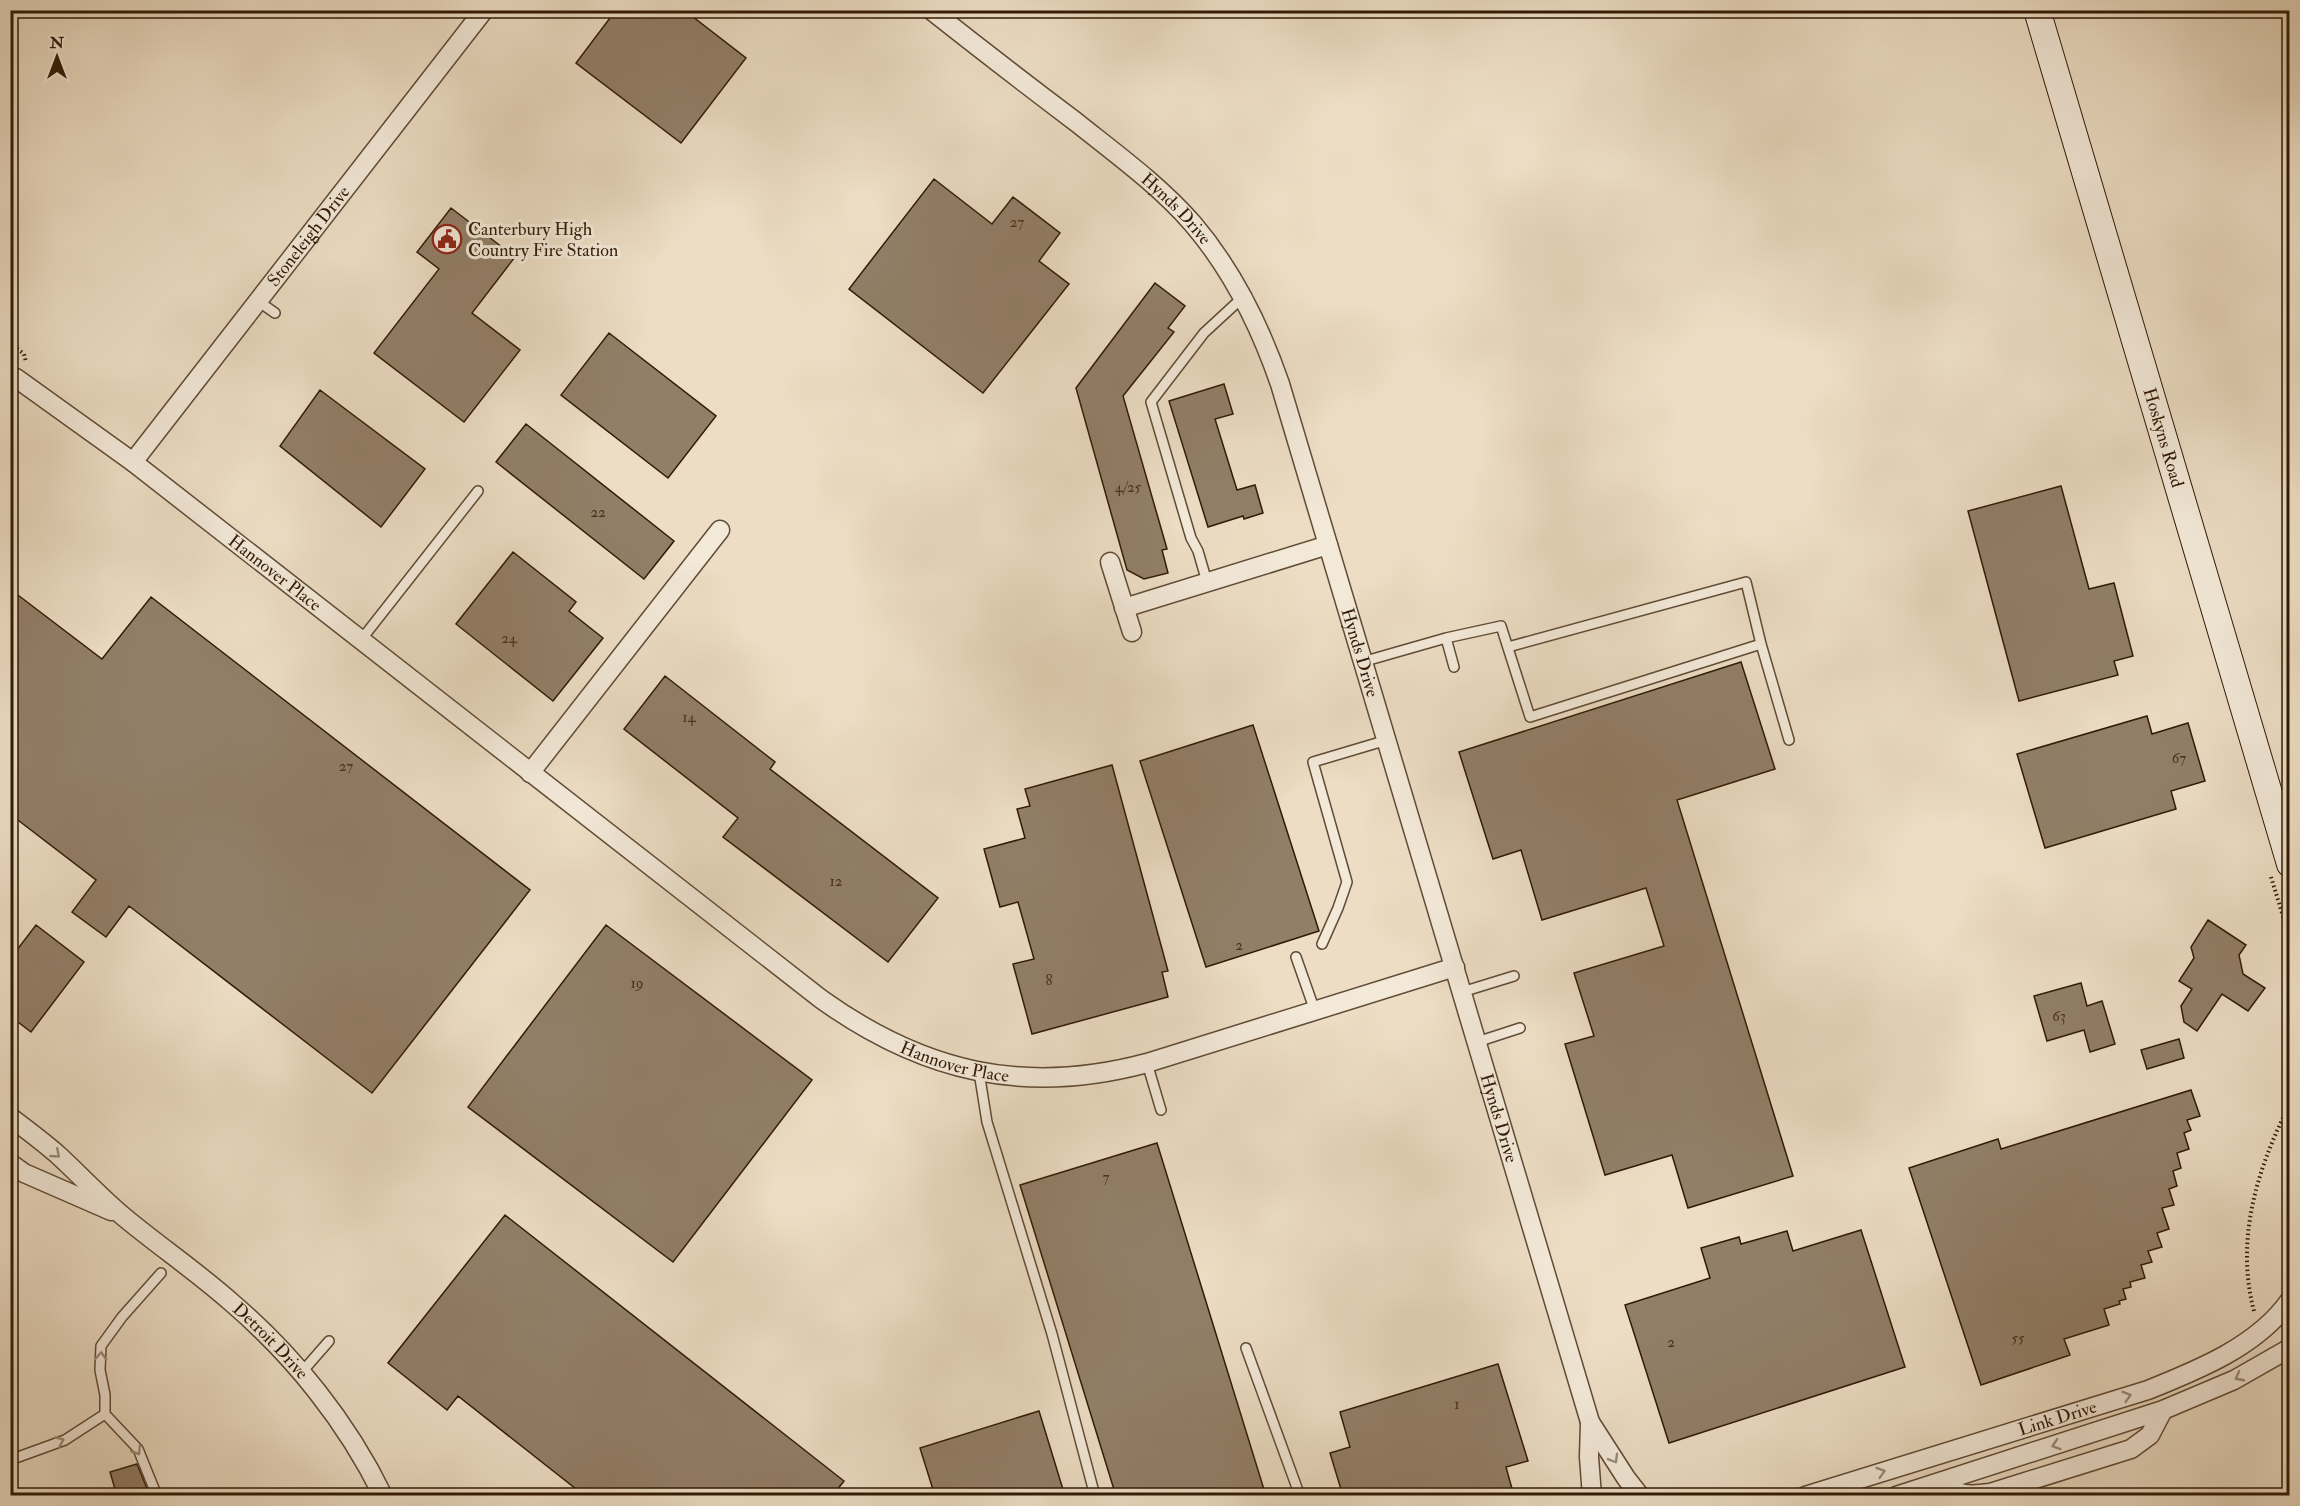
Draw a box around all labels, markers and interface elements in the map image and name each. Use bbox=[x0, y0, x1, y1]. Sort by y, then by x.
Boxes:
north arrow bbox=[27, 27, 87, 87]
text: N bbox=[49, 33, 65, 53]
street label: Hynds Drive bbox=[1136, 168, 1217, 250]
street label: Stoneleigh Drive bbox=[262, 181, 355, 291]
house number: 27 bbox=[1010, 213, 1024, 232]
place label: Canterbury High Country Fire Station bbox=[468, 218, 618, 262]
public building icon: Canterbury High Country Fire Station bbox=[431, 223, 463, 255]
street label: Hoskyns Road bbox=[2138, 385, 2189, 490]
house number: 4/25 bbox=[1115, 478, 1142, 497]
house number: 22 bbox=[590, 503, 606, 522]
street label: Hannover Place bbox=[224, 529, 327, 617]
street label: Hynds Drive bbox=[1336, 605, 1384, 700]
house number: 24 bbox=[501, 629, 518, 648]
house number: 14 bbox=[682, 708, 697, 727]
house number: 67 bbox=[2172, 749, 2186, 768]
house number: 27 bbox=[339, 757, 353, 776]
house number: 12 bbox=[830, 872, 843, 891]
house number: 2 bbox=[1235, 936, 1243, 955]
house number: 8 bbox=[1045, 971, 1053, 990]
house number: 19 bbox=[631, 974, 643, 993]
house number: 63 bbox=[2052, 1007, 2066, 1026]
street label: Hannover Place bbox=[897, 1036, 1011, 1087]
street label: Hynds Drive bbox=[1475, 1071, 1524, 1166]
one-way arrow bbox=[49, 1147, 60, 1158]
house number: 7 bbox=[1103, 1168, 1110, 1187]
street label: Detroit Drive bbox=[228, 1297, 314, 1384]
house number: 55 bbox=[2011, 1329, 2025, 1348]
house number: 2 bbox=[1667, 1333, 1675, 1352]
one-way arrow bbox=[94, 1352, 107, 1361]
one-way arrow bbox=[2235, 1370, 2245, 1381]
one-way arrow bbox=[2121, 1391, 2132, 1403]
house number: 1 bbox=[1454, 1395, 1460, 1414]
street label: Link Drive bbox=[2015, 1395, 2100, 1441]
one-way arrow bbox=[54, 1437, 65, 1449]
one-way arrow bbox=[2051, 1437, 2062, 1450]
one-way arrow bbox=[130, 1445, 141, 1455]
one-way arrow bbox=[1607, 1453, 1619, 1463]
one-way arrow bbox=[1875, 1467, 1886, 1479]

